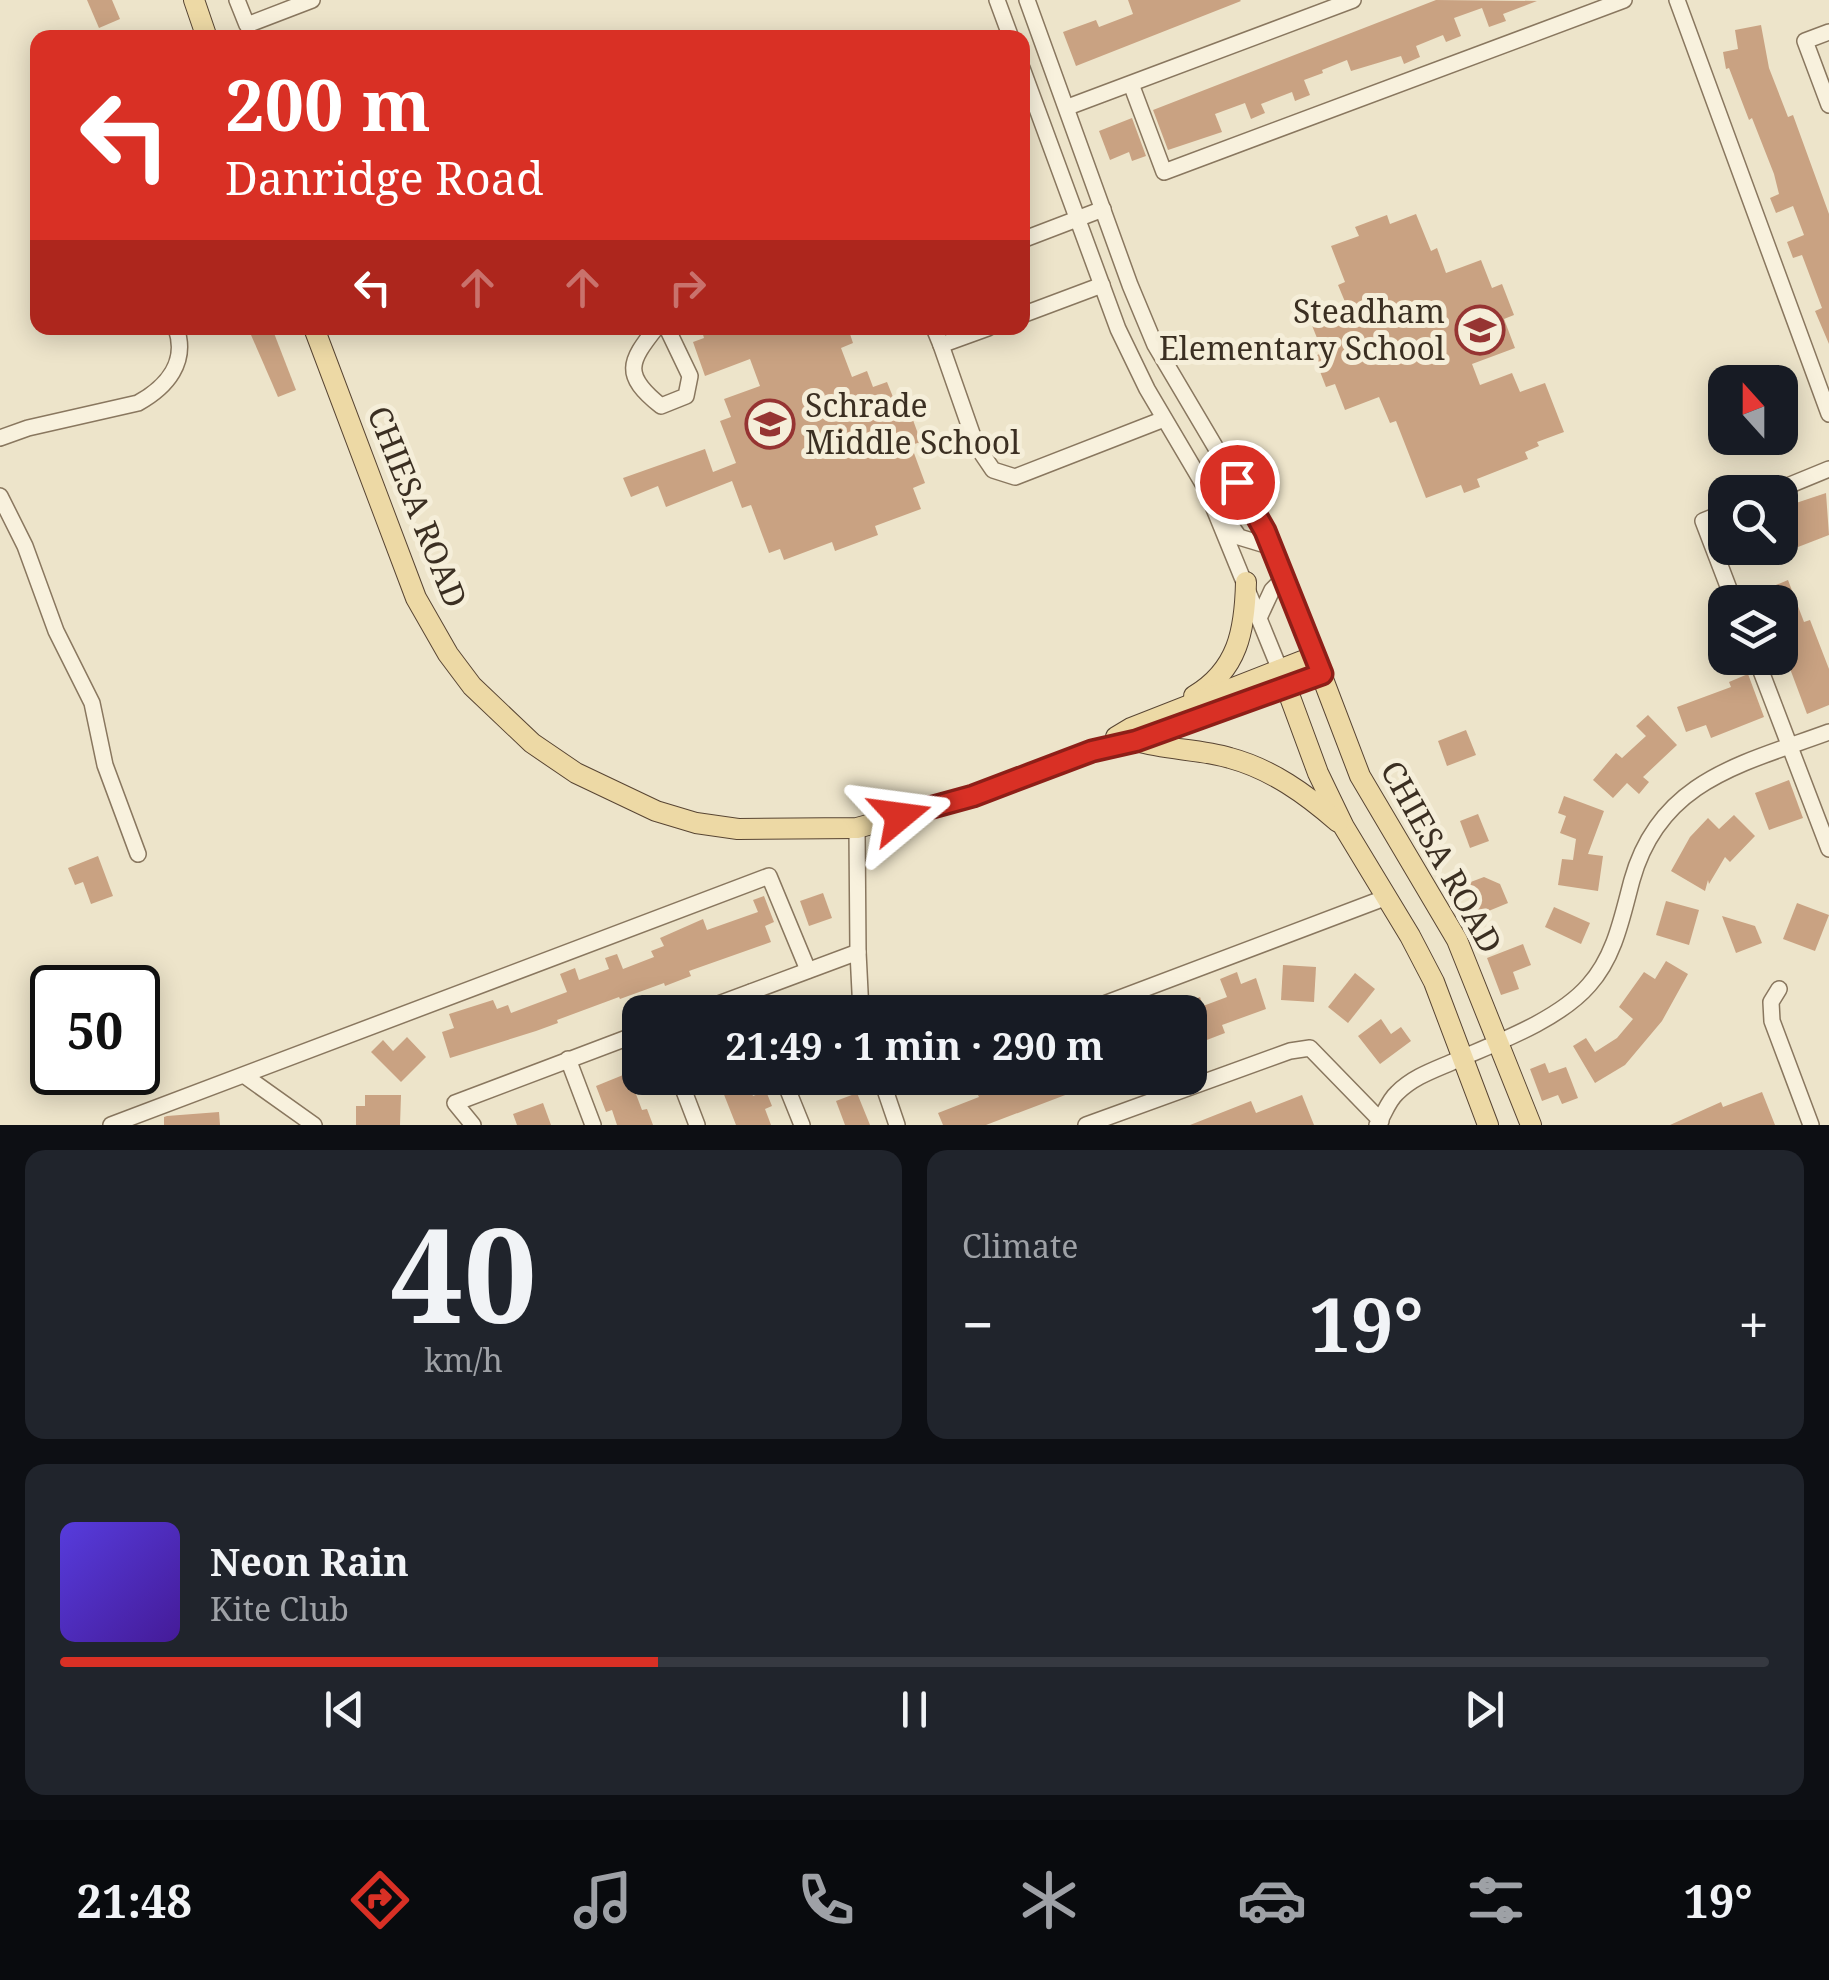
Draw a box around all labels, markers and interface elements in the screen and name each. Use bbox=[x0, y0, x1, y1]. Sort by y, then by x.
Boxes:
text: 200 m bbox=[225, 56, 431, 152]
icon: left bbox=[60, 70, 190, 200]
text: Danridge Road bbox=[225, 147, 544, 208]
icon: left bbox=[345, 260, 400, 315]
icon: ahead bbox=[450, 260, 505, 315]
icon: ahead bbox=[555, 260, 610, 315]
icon: right bbox=[660, 260, 715, 315]
place label: Steadham Elementary School bbox=[1159, 289, 1445, 369]
school or university icon: Steadham Elementary School bbox=[1454, 304, 1506, 356]
north arrow bbox=[1708, 365, 1798, 455]
map controls bbox=[1708, 365, 1798, 675]
place label: Schrade Middle School bbox=[805, 383, 1020, 463]
school or university icon: Schrade Middle School bbox=[744, 398, 796, 450]
street label: CHIESA ROAD bbox=[358, 399, 478, 614]
pin bbox=[1195, 440, 1280, 525]
icon: arrive bbox=[1210, 455, 1265, 510]
button: search bbox=[1708, 475, 1798, 565]
button: layers bbox=[1708, 585, 1798, 675]
street label: CHIESA ROAD bbox=[1372, 752, 1513, 960]
position arrow bbox=[848, 764, 952, 868]
speed limit sign: 50 bbox=[30, 965, 160, 1095]
text: 21:49 · 1 min · 290 m bbox=[725, 1019, 1104, 1071]
text: 40 bbox=[390, 1184, 537, 1361]
text: Climate bbox=[962, 1224, 1078, 1267]
text: 19° bbox=[1309, 1272, 1423, 1374]
text: − bbox=[962, 1286, 994, 1361]
text: + bbox=[1738, 1286, 1769, 1361]
text: km/h bbox=[424, 1338, 503, 1381]
text: Neon Rain bbox=[210, 1535, 409, 1587]
text: Kite Club bbox=[210, 1587, 349, 1630]
icon: previous bbox=[317, 1682, 372, 1737]
icon: pause bbox=[887, 1682, 942, 1737]
icon: next bbox=[1457, 1682, 1512, 1737]
icon: directions bbox=[345, 1865, 415, 1935]
icon: music bbox=[568, 1865, 638, 1935]
icon: phone bbox=[791, 1865, 861, 1935]
icon: climate bbox=[1014, 1865, 1084, 1935]
icon: car bbox=[1237, 1865, 1307, 1935]
icon: filters bbox=[1461, 1865, 1531, 1935]
text: 21:48 bbox=[77, 1870, 192, 1931]
text: 19° bbox=[1684, 1870, 1752, 1931]

